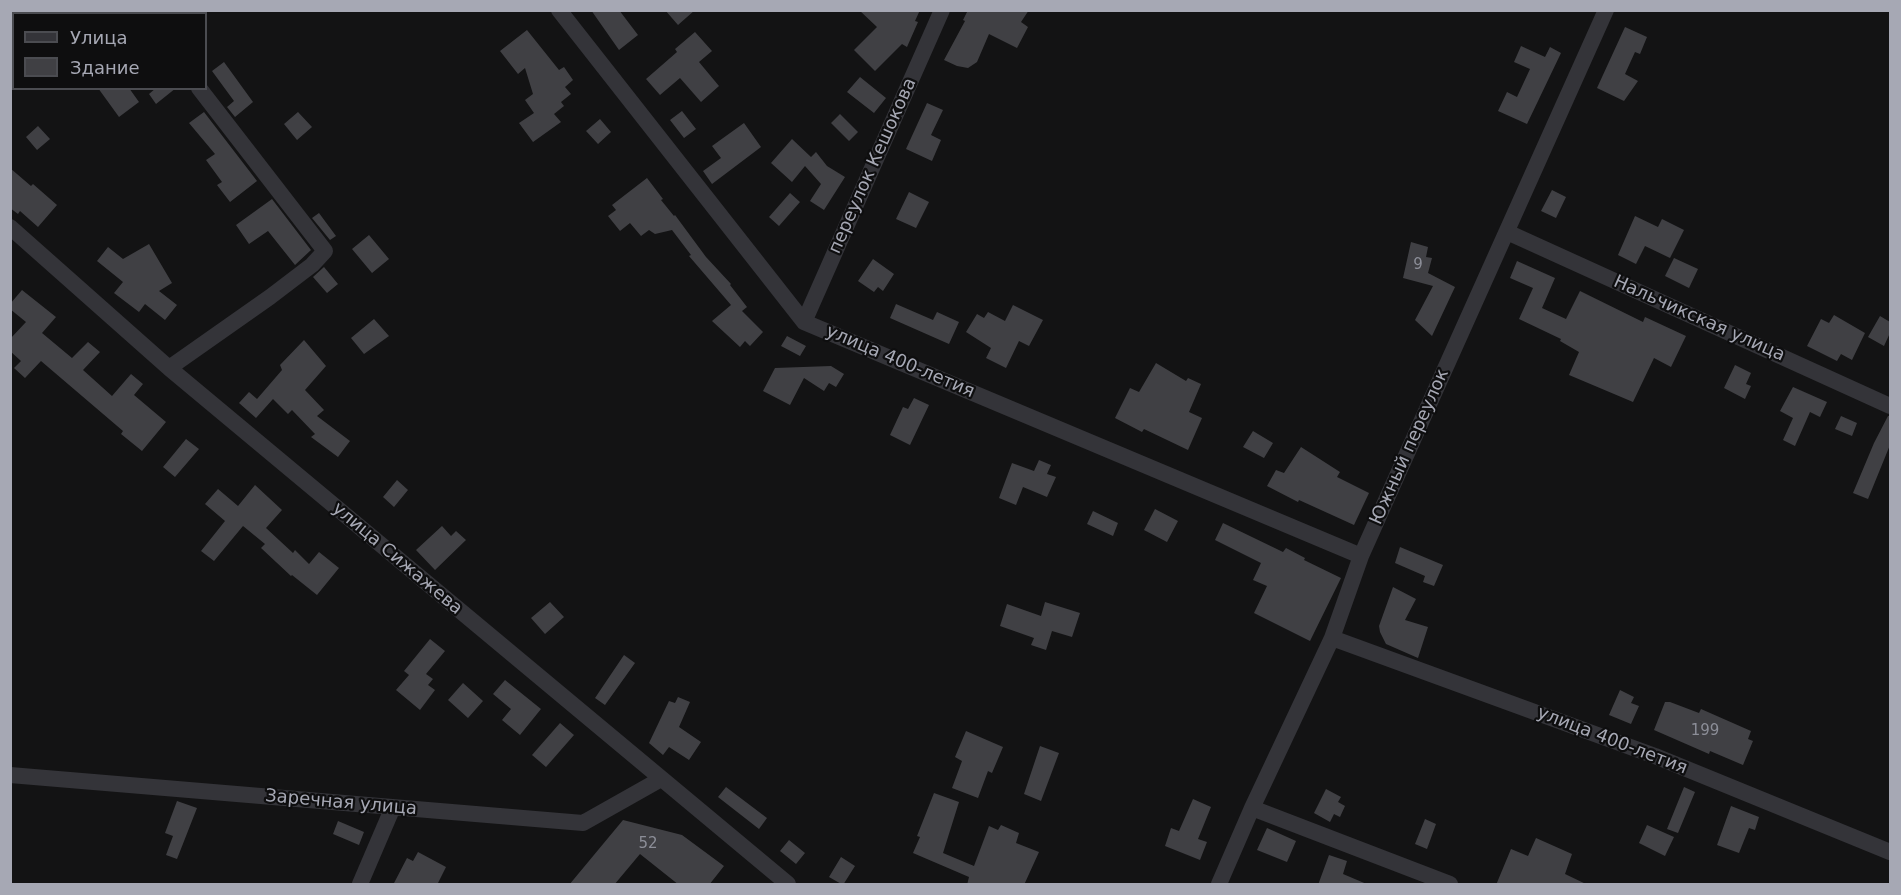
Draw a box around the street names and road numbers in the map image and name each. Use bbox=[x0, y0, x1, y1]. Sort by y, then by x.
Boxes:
street label: переулок Кешокова bbox=[825, 75, 921, 257]
street label: Нальчикская улица bbox=[1610, 271, 1788, 367]
street label: улица 400-летия bbox=[822, 321, 978, 403]
street label: Южный переулок bbox=[1366, 366, 1454, 528]
street label: улица Сижажева bbox=[328, 498, 466, 620]
street label: улица 400-летия bbox=[1534, 702, 1690, 780]
street label: Заречная улица bbox=[264, 786, 418, 820]

